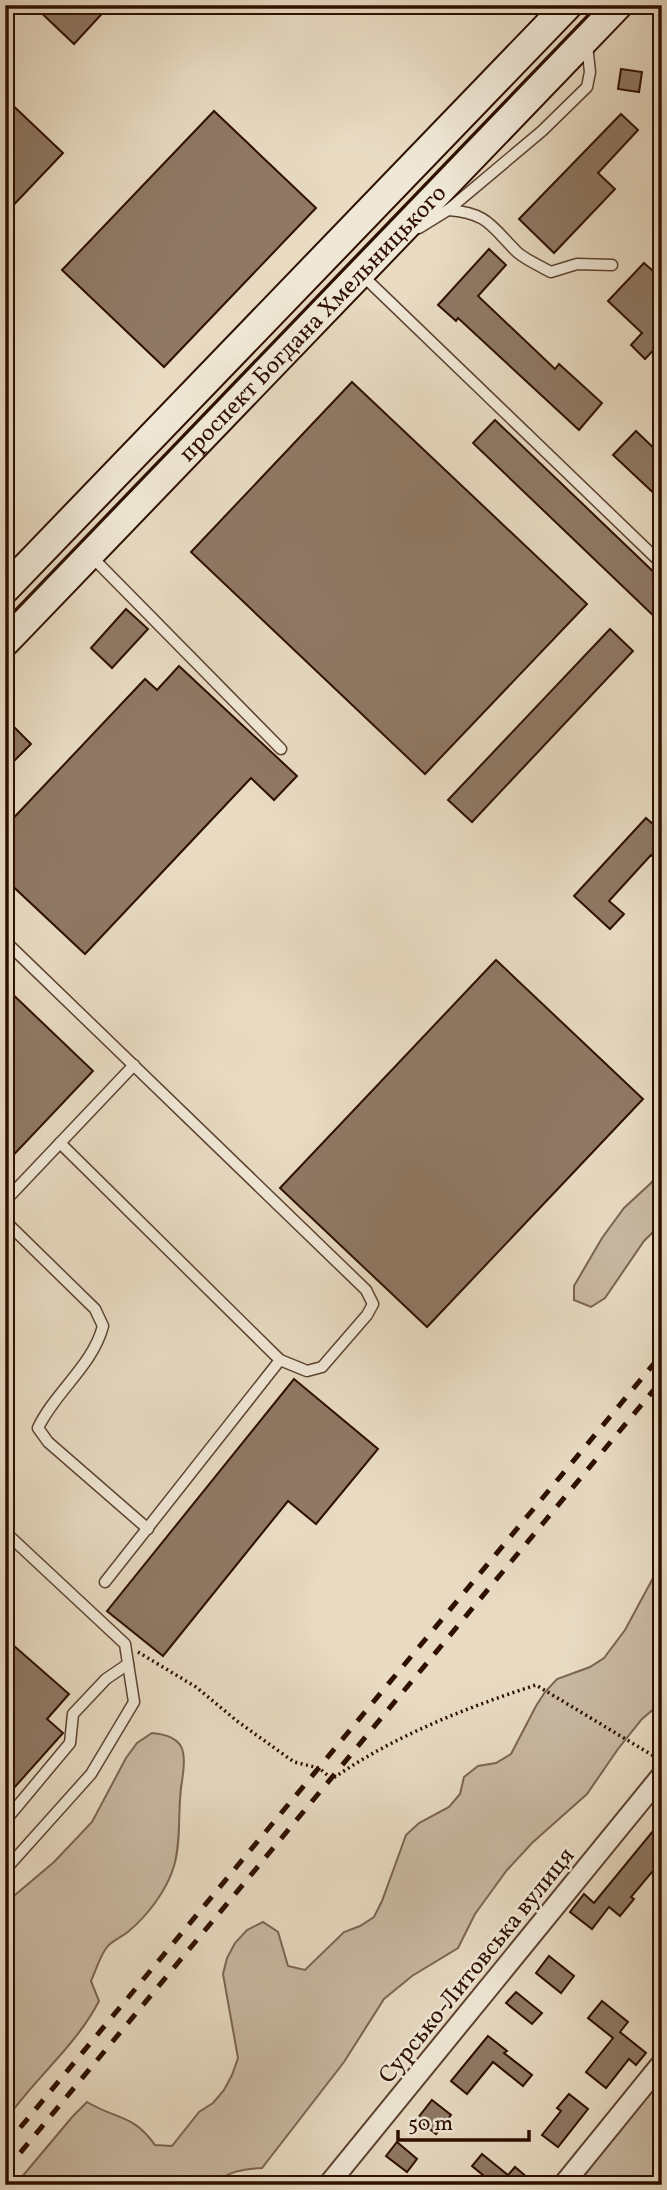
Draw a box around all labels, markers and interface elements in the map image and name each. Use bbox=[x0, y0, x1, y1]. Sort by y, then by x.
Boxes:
street label: проспект Богдана Хмельницького bbox=[172, 178, 455, 470]
street label: Сурсько-Литовська вулиця bbox=[371, 1841, 584, 2092]
scale bar bbox=[398, 2099, 529, 2143]
text: 50 m bbox=[408, 2110, 453, 2139]

